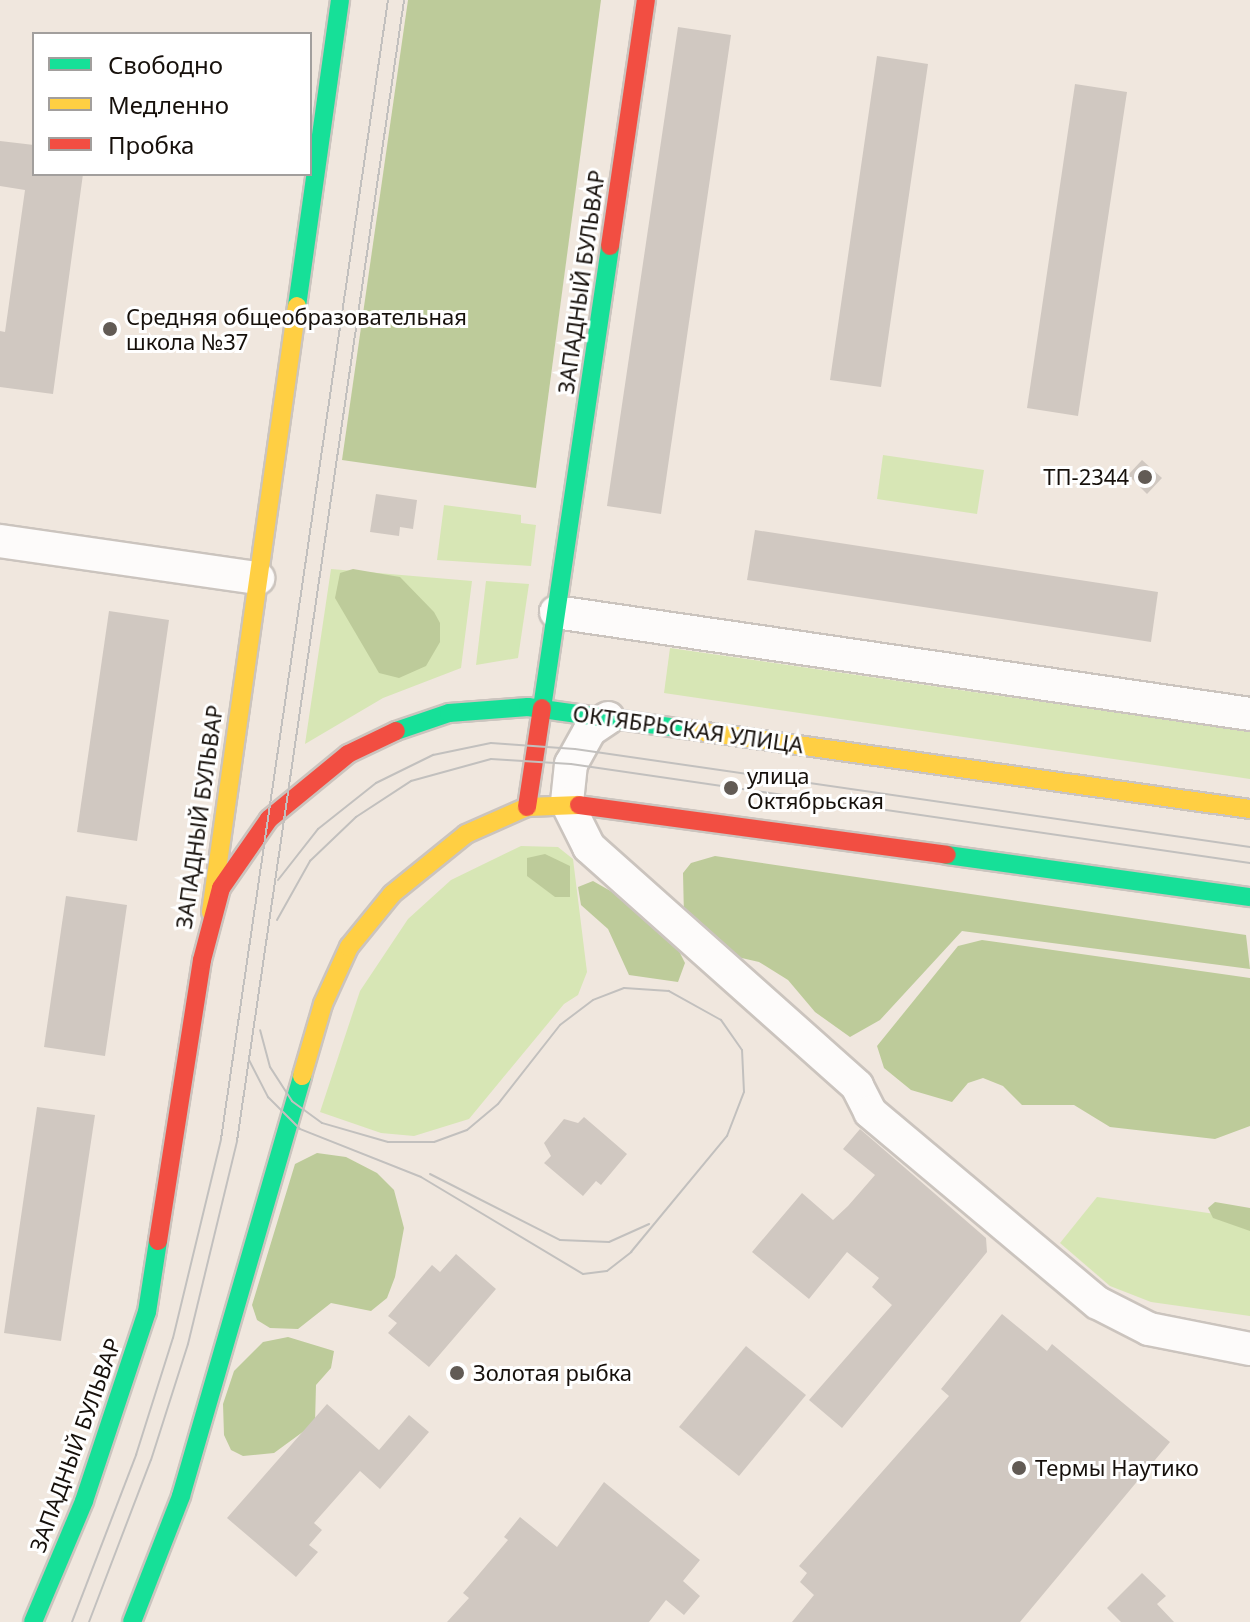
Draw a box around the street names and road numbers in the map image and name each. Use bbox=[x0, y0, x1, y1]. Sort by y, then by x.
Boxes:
street label: ЗАПАДНЫЙ БУЛЬВАР bbox=[552, 168, 610, 396]
street label: ОКТЯБРЬСКАЯ УЛИЦА bbox=[571, 700, 805, 758]
street label: ЗАПАДНЫЙ БУЛЬВАР bbox=[170, 703, 228, 931]
street label: ЗАПАДНЫЙ БУЛЬВАР bbox=[24, 1334, 126, 1556]

